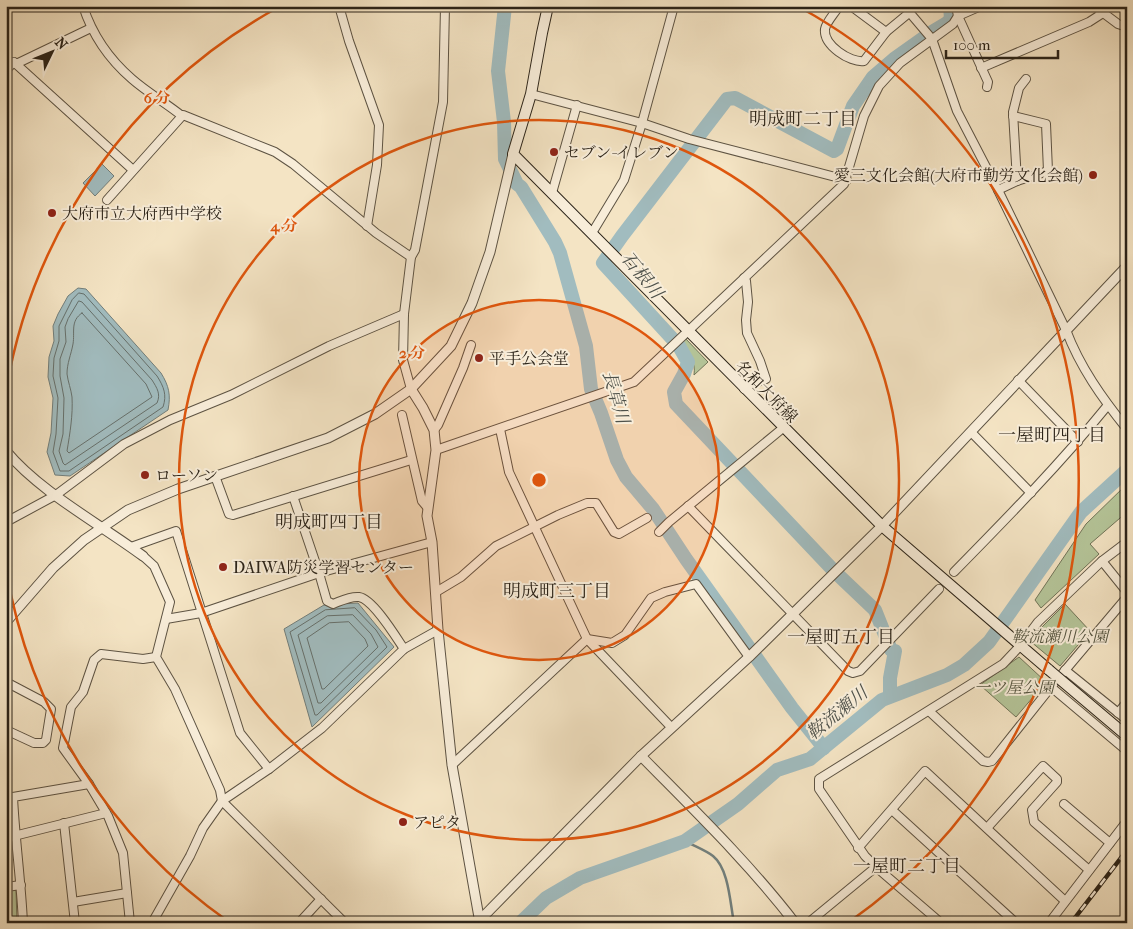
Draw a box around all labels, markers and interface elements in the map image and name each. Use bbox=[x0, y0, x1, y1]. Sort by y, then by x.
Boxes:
north arrow bbox=[28, 28, 78, 78]
scale bar bbox=[946, 28, 1058, 60]
text: N bbox=[51, 34, 71, 53]
text: 100 m bbox=[953, 36, 991, 54]
text: 6 分 bbox=[144, 89, 170, 107]
district label: 明成町二丁目 bbox=[749, 109, 857, 130]
place label: セブン-イレブン bbox=[564, 143, 679, 162]
marker: セブン-イレブン bbox=[548, 146, 560, 158]
place label: 愛三文化会館(大府市勤労文化会館) bbox=[834, 166, 1083, 185]
marker: 愛三文化会館(大府市勤労文化会館) bbox=[1087, 169, 1099, 181]
place label: 大府市立大府西中学校 bbox=[62, 204, 222, 223]
marker: 大府市立大府西中学校 bbox=[46, 207, 58, 219]
text: 4 分 bbox=[269, 217, 298, 235]
water label: 石根川 bbox=[616, 248, 668, 304]
text: 2 分 bbox=[399, 344, 425, 362]
place label: 平手公会堂 bbox=[489, 349, 569, 368]
marker: 平手公会堂 bbox=[473, 352, 485, 364]
street label: 名和大府線 bbox=[732, 356, 802, 426]
water label: 長草川 bbox=[598, 368, 634, 428]
district label: 一屋町四丁目 bbox=[998, 425, 1106, 446]
place label: ローソン bbox=[155, 466, 218, 485]
marker: ローソン bbox=[139, 469, 151, 481]
centre of rings bbox=[530, 471, 548, 489]
district label: 明成町四丁目 bbox=[275, 512, 383, 533]
place label: DAIWA防災学習センター bbox=[233, 558, 414, 577]
marker: DAIWA防災学習センター bbox=[217, 561, 229, 573]
district label: 明成町三丁目 bbox=[503, 581, 611, 602]
district label: 一屋町五丁目 bbox=[787, 627, 895, 648]
park label: 鞍流瀬川公園 bbox=[1012, 627, 1111, 646]
park label: 一ツ屋公園 bbox=[974, 678, 1057, 697]
water label: 鞍流瀬川 bbox=[803, 681, 873, 744]
place label: アピタ bbox=[413, 813, 461, 832]
marker: アピタ bbox=[397, 816, 409, 828]
district label: 一屋町二丁目 bbox=[853, 856, 961, 877]

